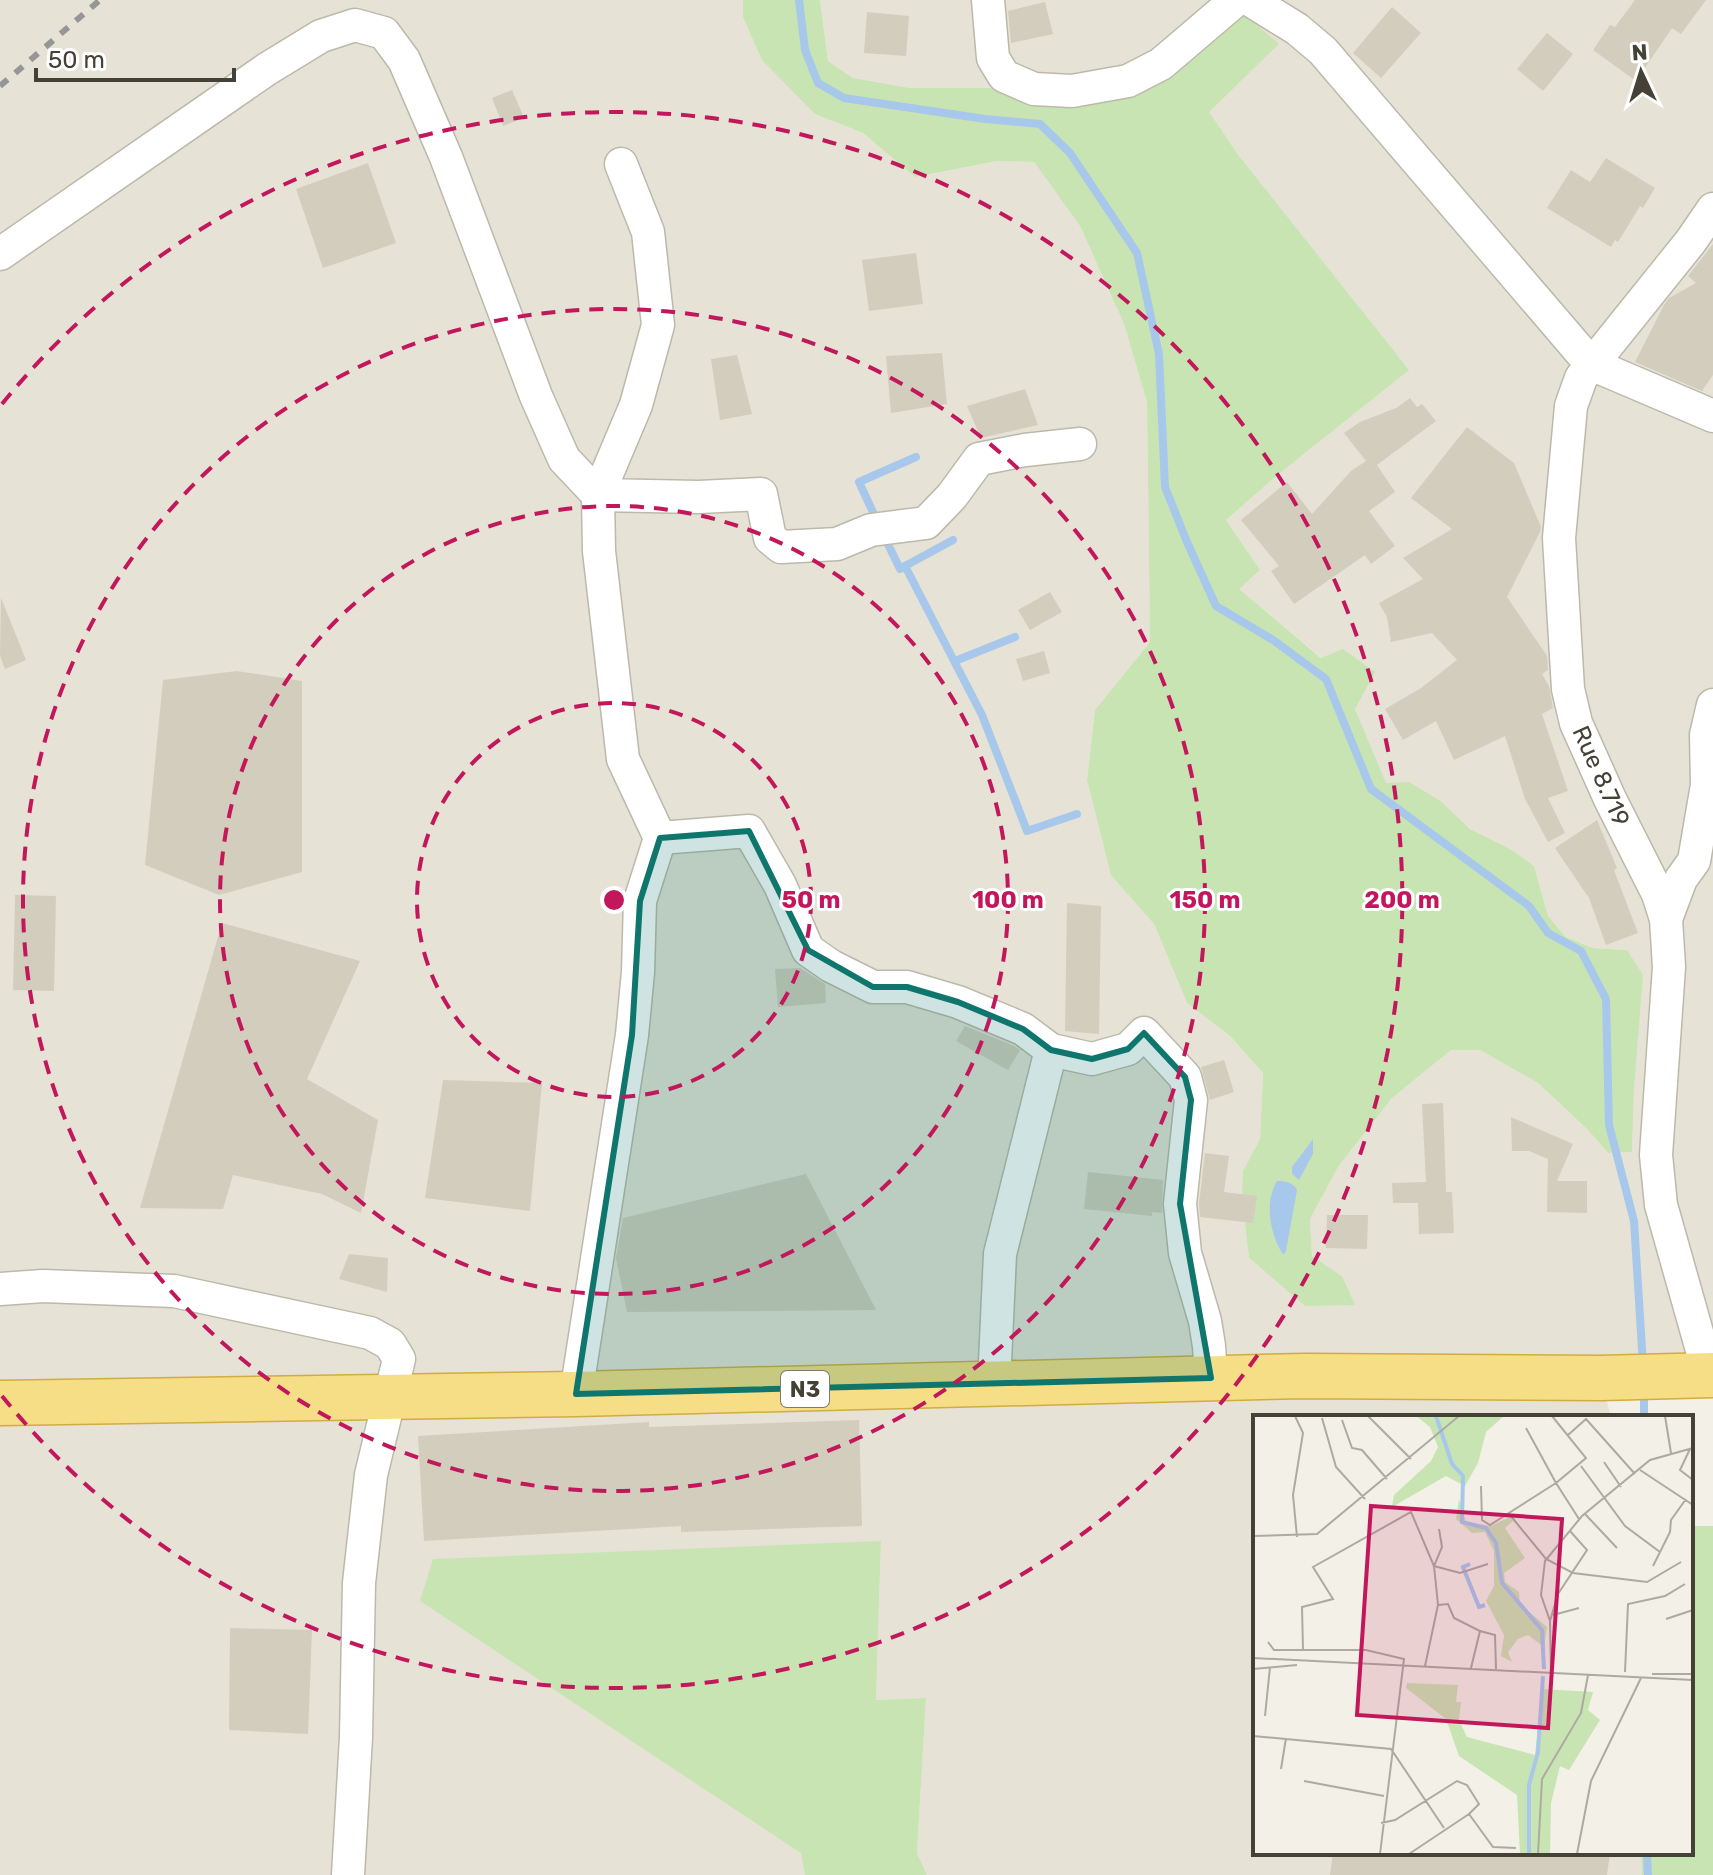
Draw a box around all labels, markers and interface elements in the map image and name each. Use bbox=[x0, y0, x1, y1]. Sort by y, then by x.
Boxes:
scale bar bbox=[36, 32, 234, 82]
north arrow bbox=[1601, 32, 1681, 112]
text: N bbox=[1631, 39, 1648, 67]
text: 50 m bbox=[48, 46, 105, 74]
street label: Rue 8.719 bbox=[1567, 722, 1635, 830]
centre of rings bbox=[600, 886, 628, 914]
text: 50 m bbox=[782, 886, 840, 914]
text: 100 m bbox=[972, 886, 1044, 914]
text: 150 m bbox=[1170, 886, 1240, 914]
text: 200 m bbox=[1364, 886, 1440, 914]
road number: N3 bbox=[781, 1371, 829, 1407]
inset map bbox=[1253, 1415, 1693, 1855]

